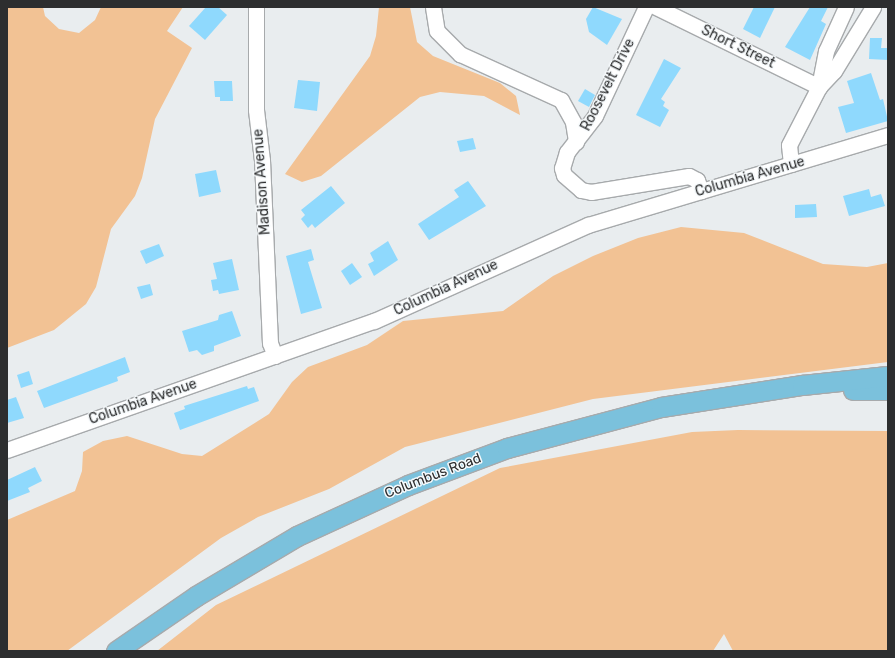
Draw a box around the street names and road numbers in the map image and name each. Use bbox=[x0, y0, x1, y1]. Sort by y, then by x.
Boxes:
street label: Short Street bbox=[698, 22, 778, 72]
street label: Roosevelt Drive bbox=[578, 36, 638, 134]
street label: Madison Avenue bbox=[250, 128, 274, 236]
street label: Columbia Avenue bbox=[693, 153, 807, 201]
street label: Columbia Avenue bbox=[391, 256, 501, 320]
street label: Columbia Avenue bbox=[87, 376, 199, 428]
street label: Columbus Road bbox=[382, 450, 484, 502]

